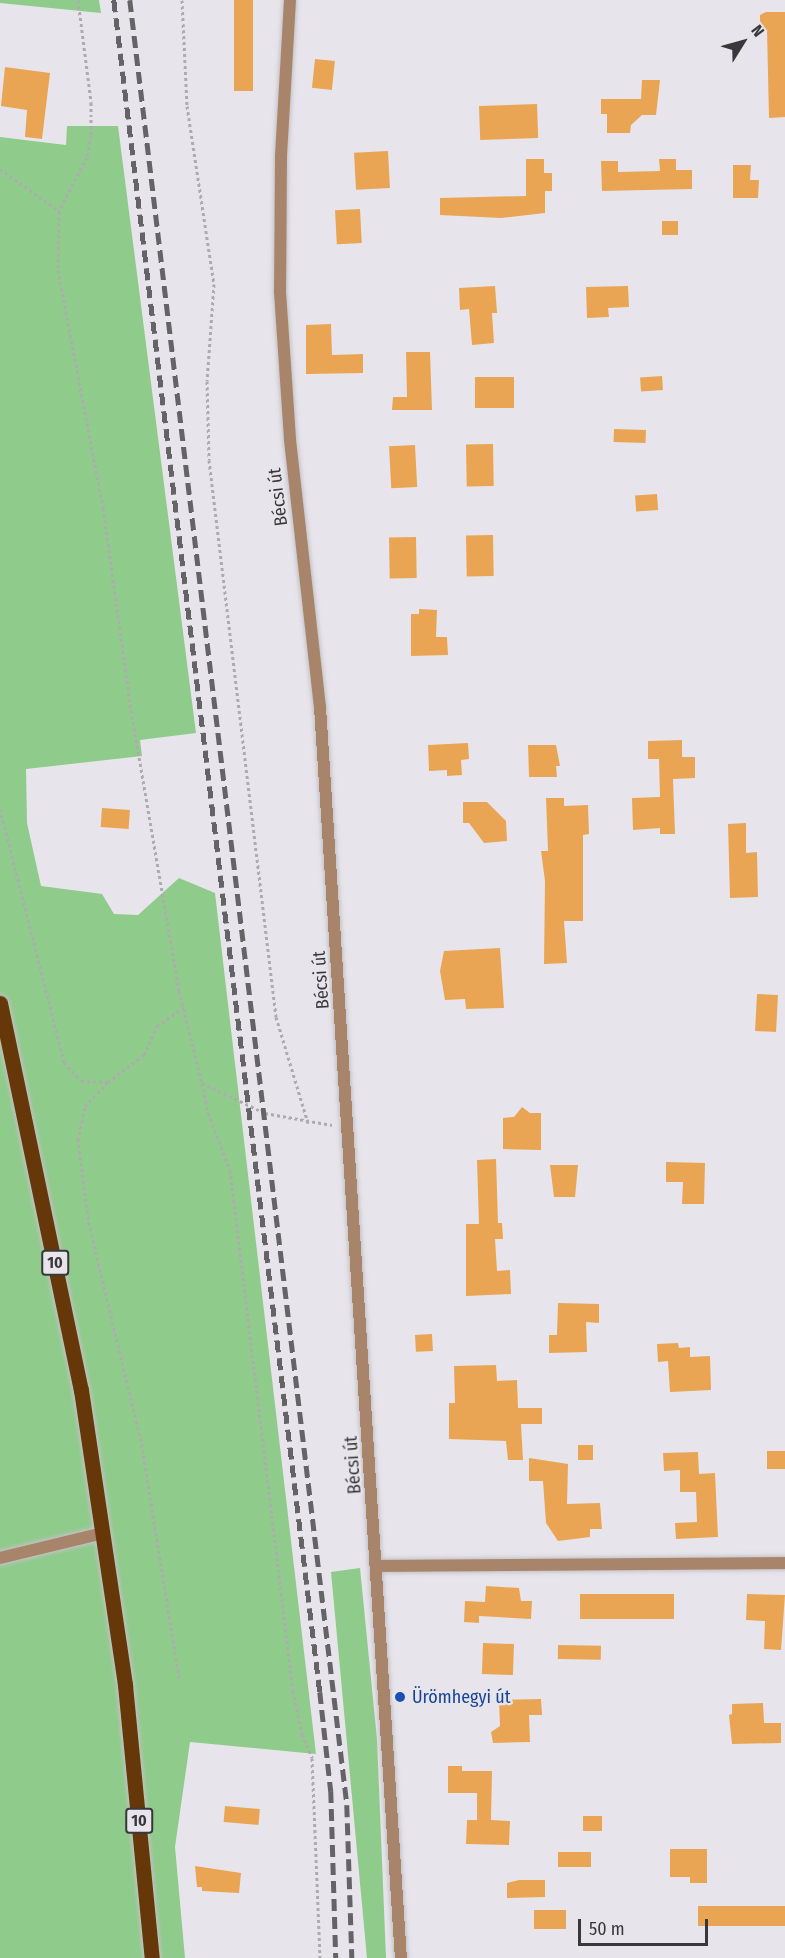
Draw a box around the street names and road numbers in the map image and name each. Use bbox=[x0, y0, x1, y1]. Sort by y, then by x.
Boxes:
street label: Bécsi út bbox=[264, 467, 292, 527]
street label: Bécsi út bbox=[308, 950, 334, 1010]
road number: 10 bbox=[40, 1250, 70, 1276]
street label: Bécsi út bbox=[340, 1435, 366, 1495]
road number: 10 bbox=[124, 1808, 154, 1834]

